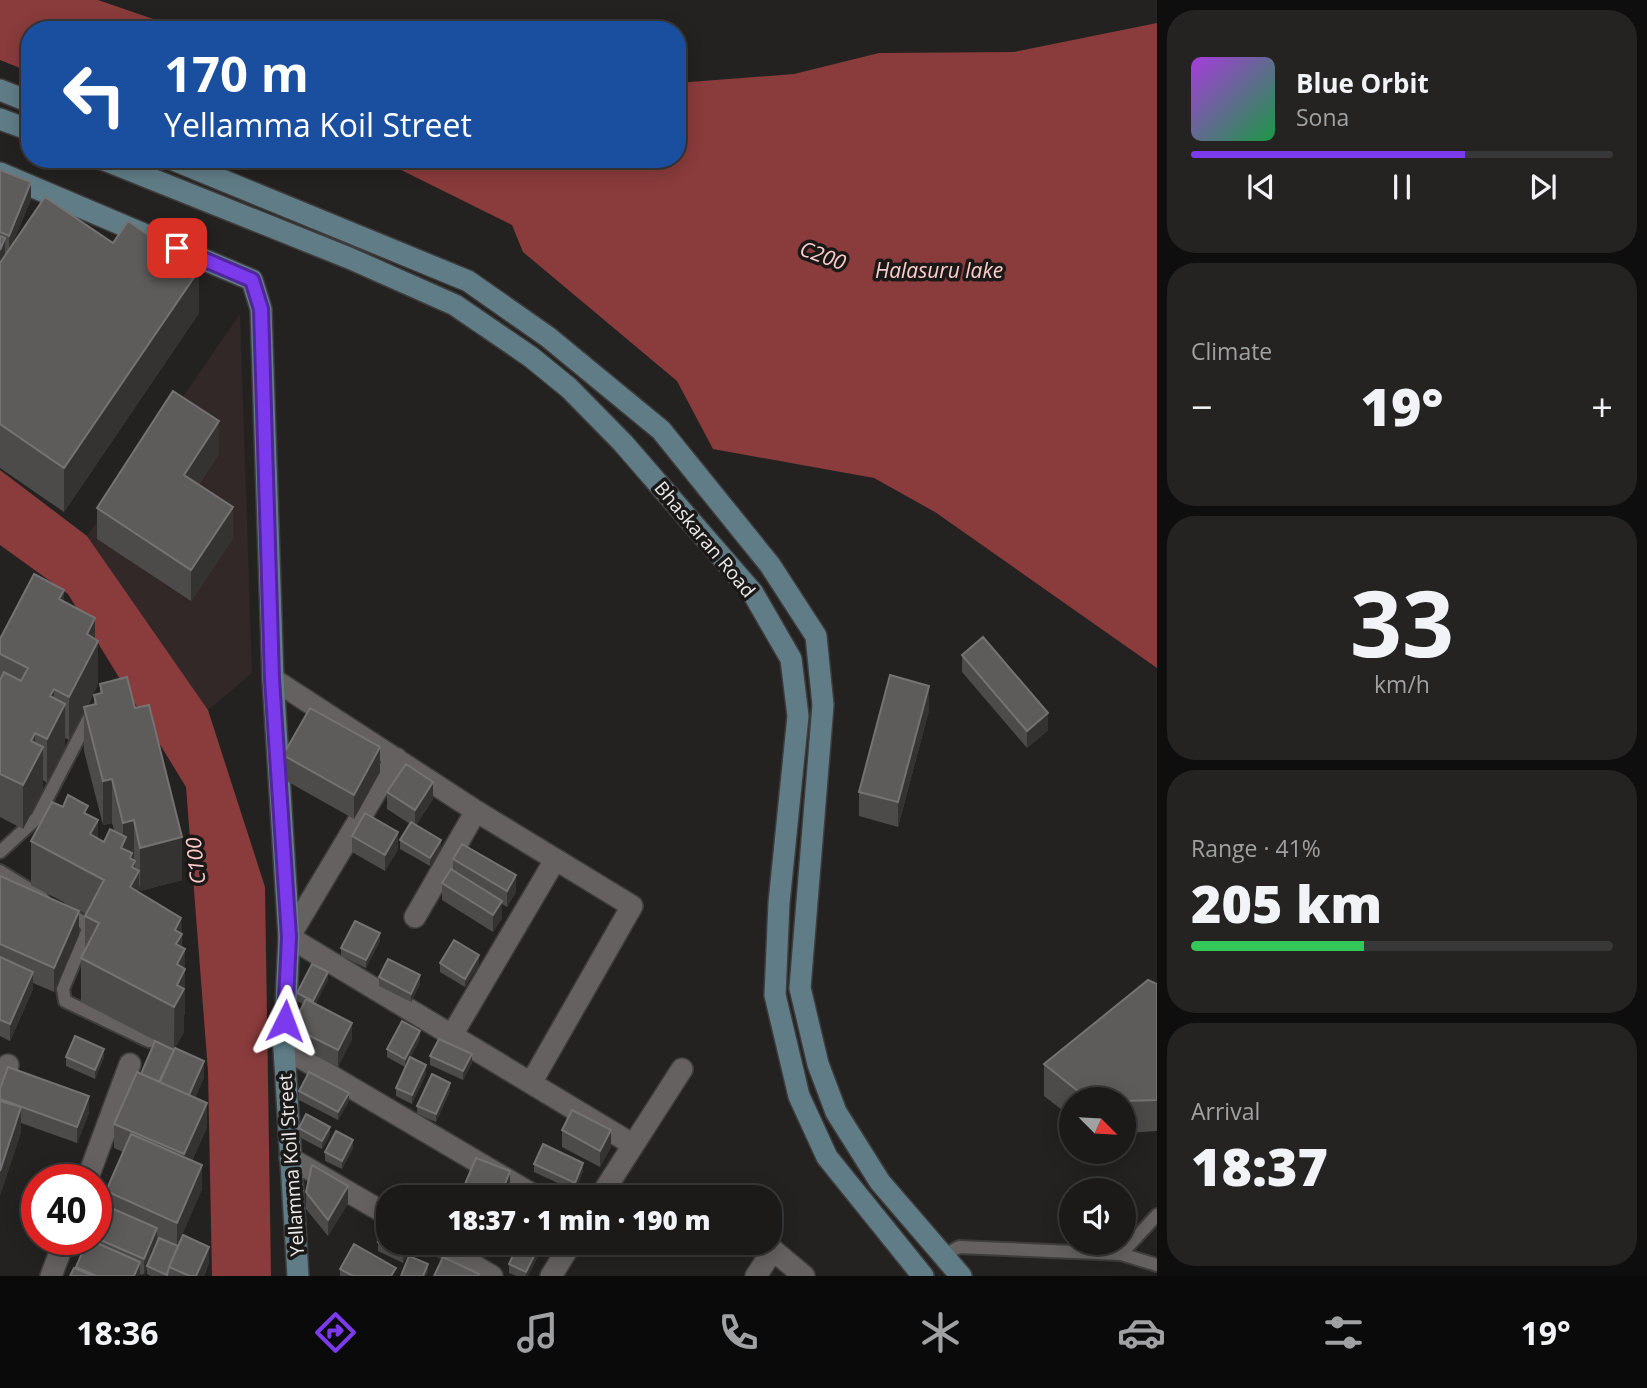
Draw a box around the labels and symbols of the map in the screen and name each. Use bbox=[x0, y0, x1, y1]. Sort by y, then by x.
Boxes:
pin bbox=[147, 218, 207, 278]
water label: C200 bbox=[796, 234, 850, 276]
water label: Halasuru lake bbox=[875, 256, 1003, 284]
street label: Bhaskaran Road bbox=[649, 475, 761, 603]
water label: C100 bbox=[179, 836, 211, 886]
position arrow bbox=[248, 984, 322, 1058]
street label: Yellamma Koil Street bbox=[272, 1073, 310, 1257]
north arrow bbox=[1059, 1087, 1136, 1164]
speed limit sign: 40 bbox=[21, 1164, 112, 1255]

